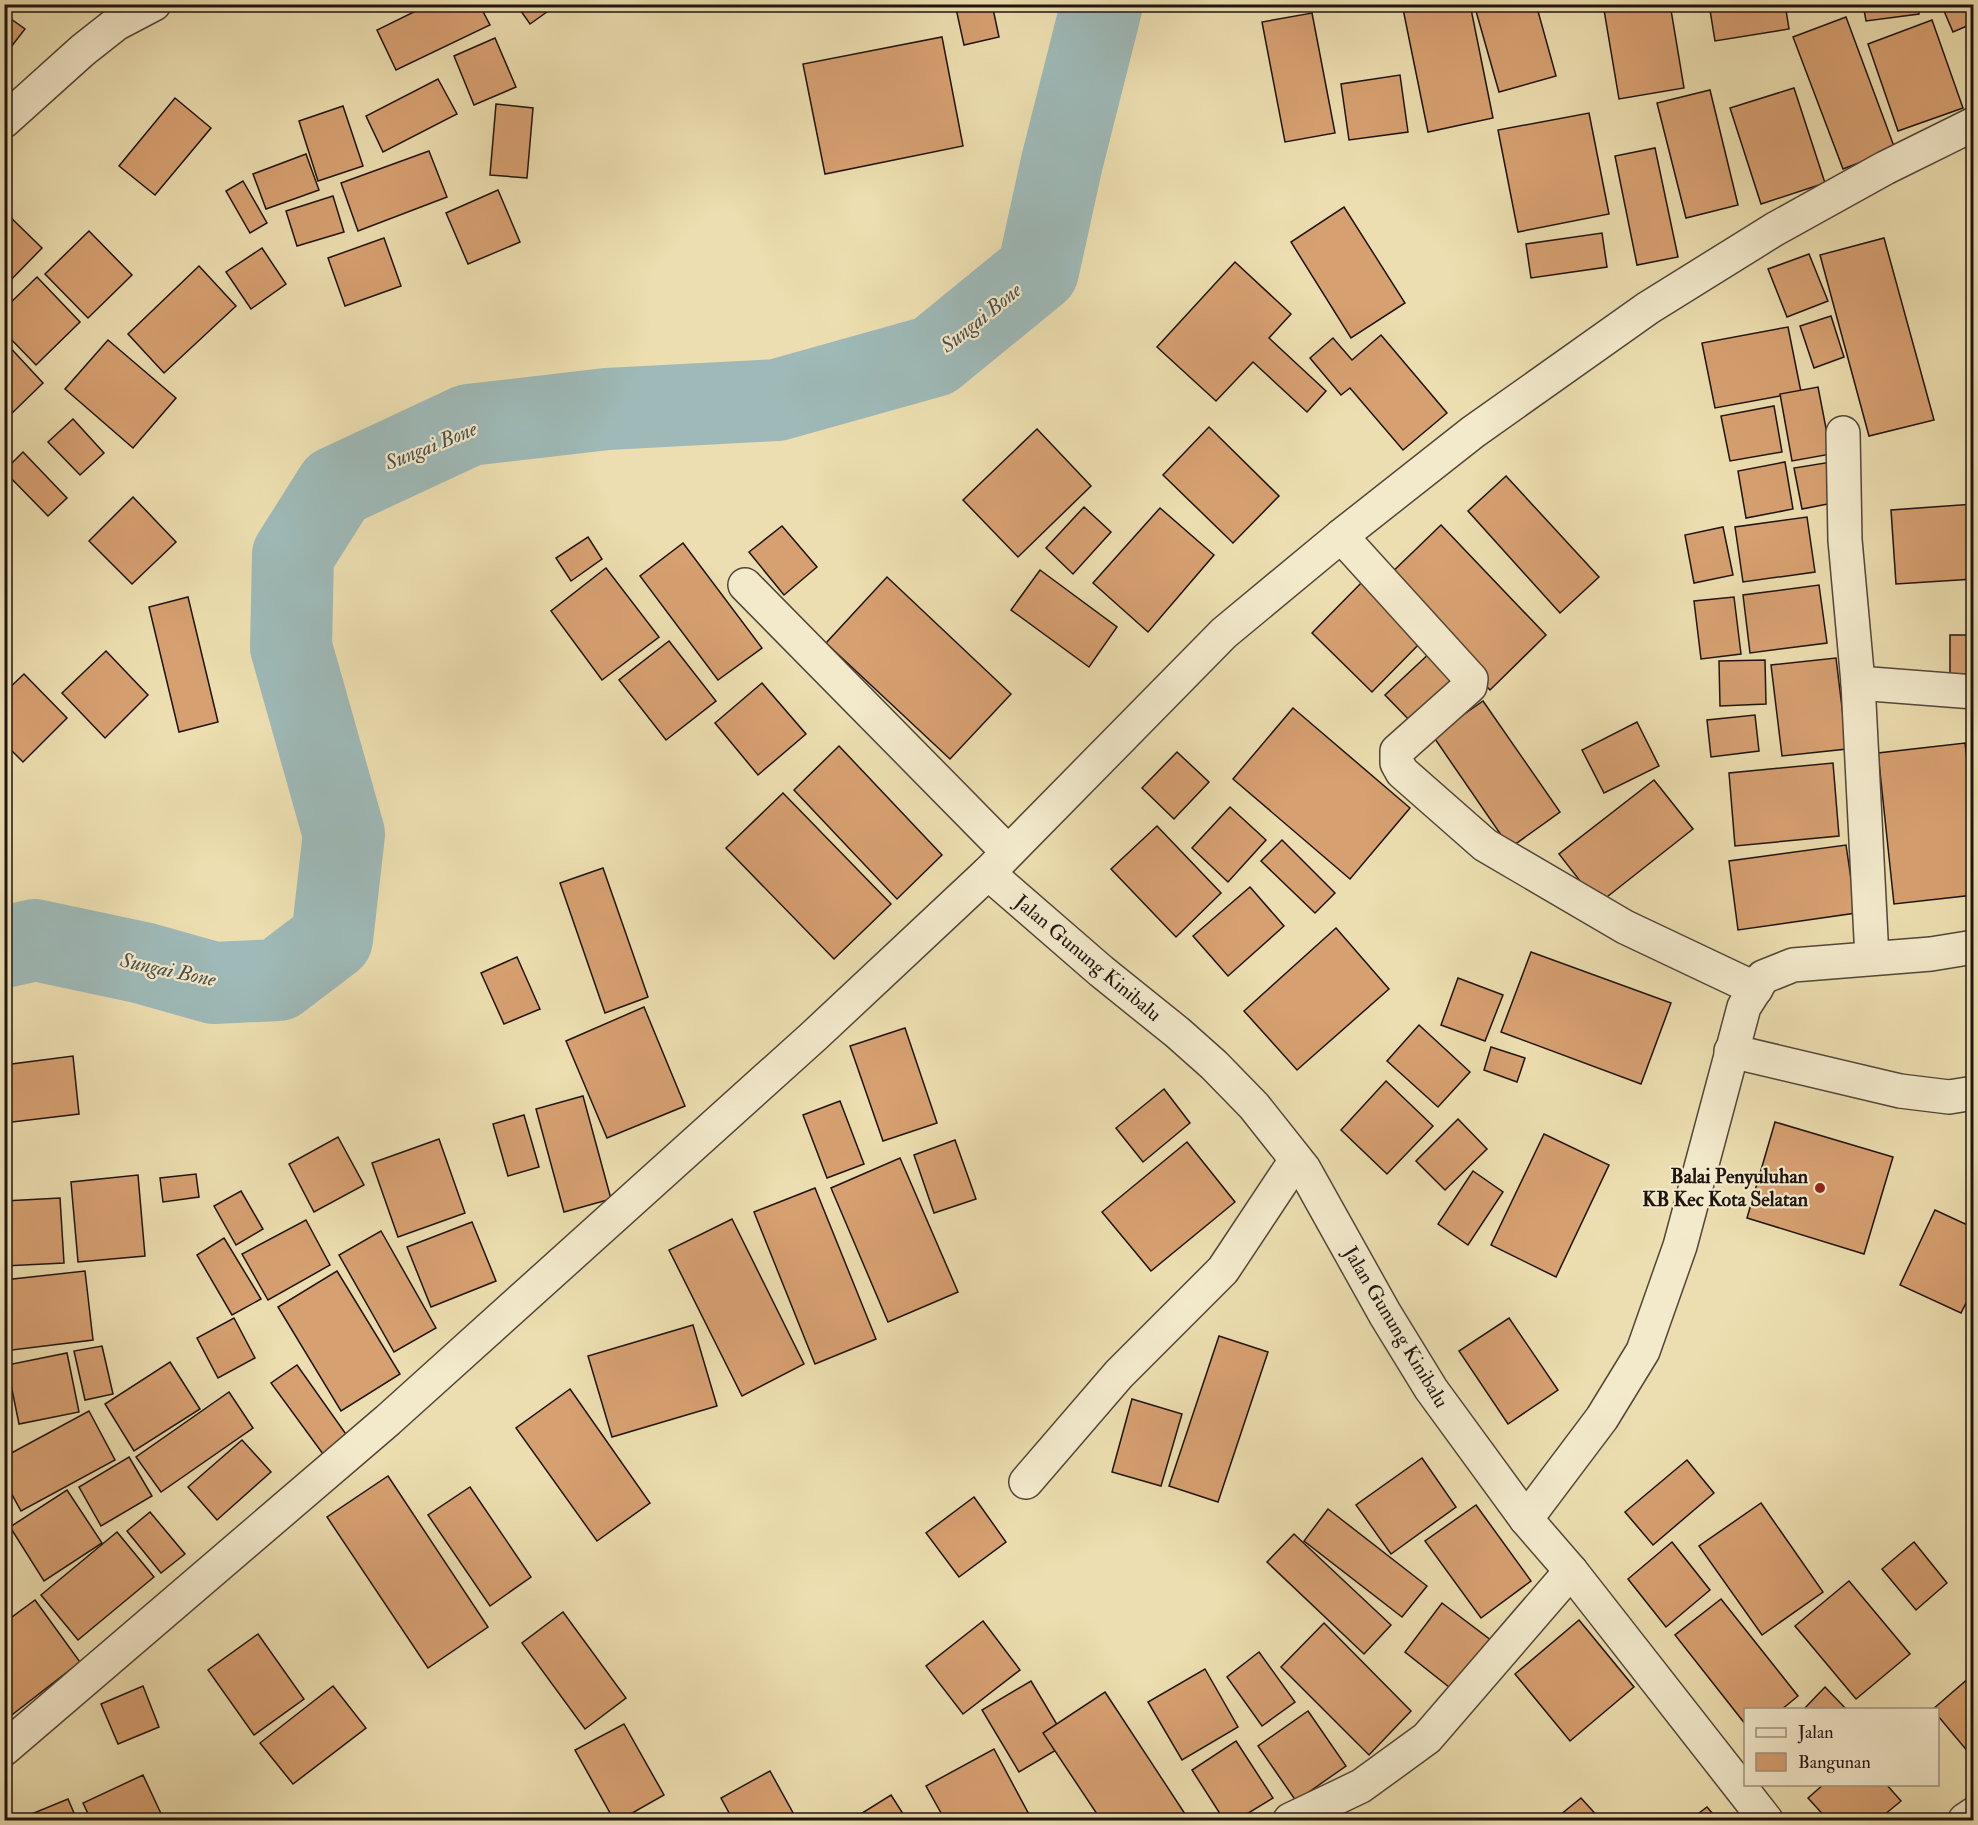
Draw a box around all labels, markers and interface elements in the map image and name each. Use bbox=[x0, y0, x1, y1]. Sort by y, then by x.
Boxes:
water label: Sungai Bone bbox=[934, 276, 1028, 360]
water label: Sungai Bone bbox=[380, 415, 482, 477]
street label: Jalan Gunung Kinibalu bbox=[1009, 889, 1167, 1027]
water label: Sungai Bone bbox=[117, 947, 219, 993]
place label: Balai Penyuluhan KB Kec Kota Selatan bbox=[1642, 1164, 1809, 1212]
marker: Balai Penyuluhan KB Kec Kota Selatan bbox=[1813, 1181, 1827, 1195]
street label: Jalan Gunung Kinibalu bbox=[1337, 1241, 1454, 1412]
legend bbox=[1744, 1708, 1939, 1786]
text: Jalan bbox=[1797, 1721, 1834, 1744]
text: Bangunan bbox=[1798, 1751, 1871, 1774]

